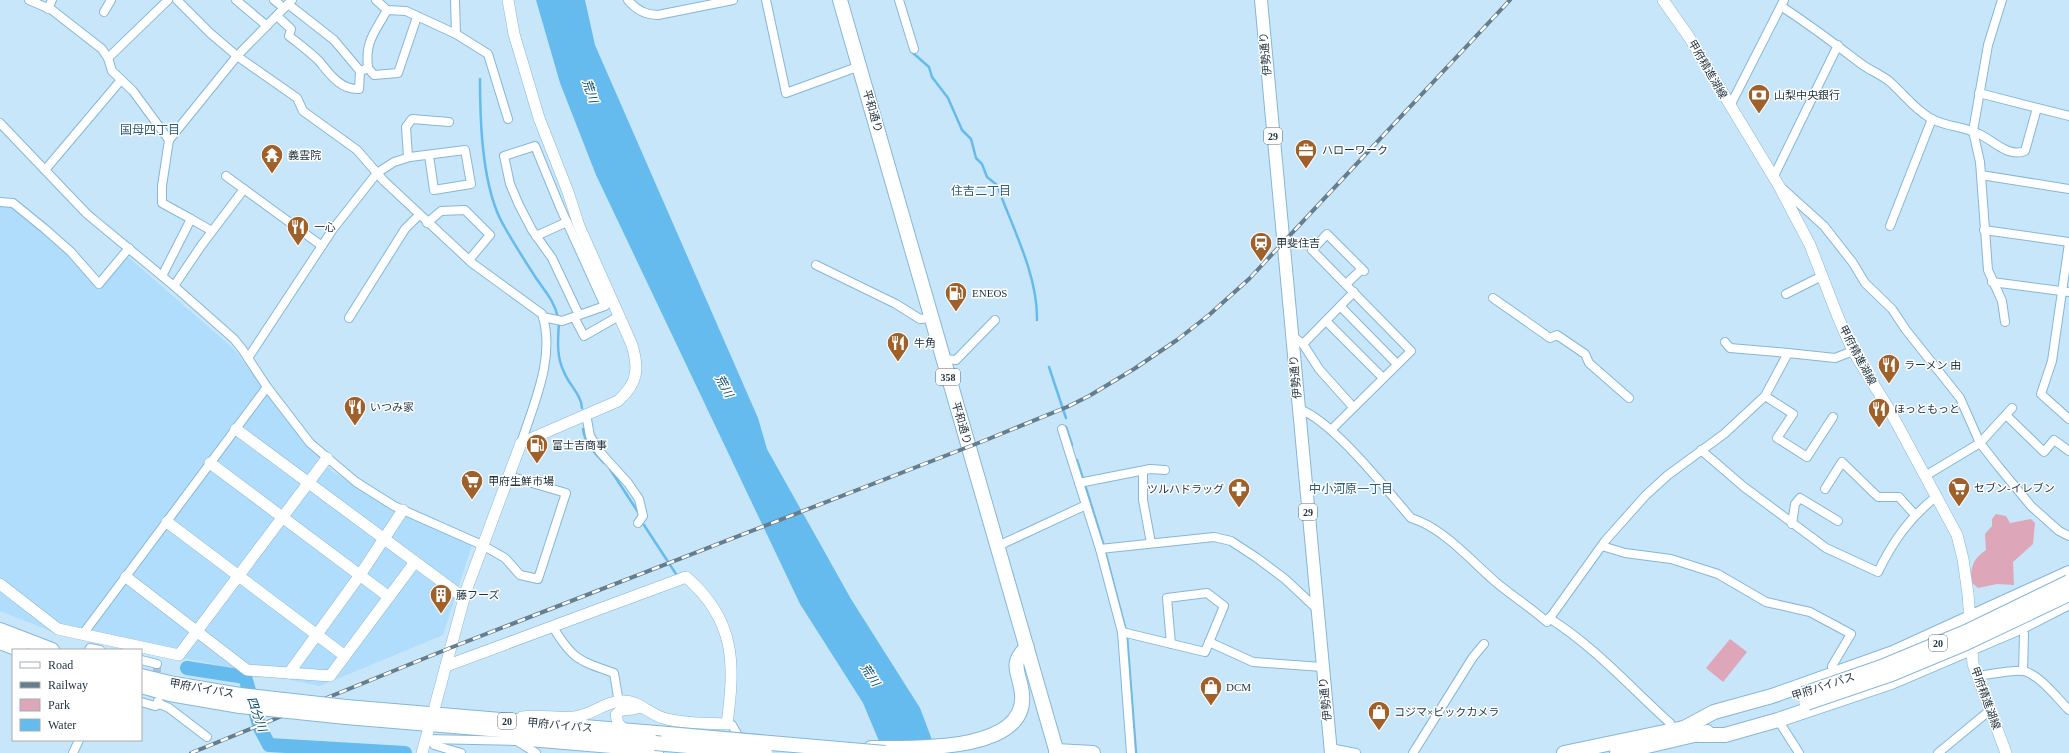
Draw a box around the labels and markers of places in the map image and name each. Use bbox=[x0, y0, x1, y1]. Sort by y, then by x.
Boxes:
bank icon: 山梨中央銀行 bbox=[1746, 82, 1772, 115]
place label: 山梨中央銀行 bbox=[1774, 89, 1840, 101]
office icon: ハローワーク bbox=[1293, 137, 1319, 170]
temple icon: 義雲院 bbox=[259, 142, 285, 175]
place label: ハローワーク bbox=[1322, 144, 1388, 156]
place label: 義雲院 bbox=[288, 149, 321, 161]
restaurant icon: 一心 bbox=[285, 214, 311, 247]
place label: 一心 bbox=[314, 221, 336, 233]
station icon: 甲斐住吉 bbox=[1248, 230, 1274, 263]
place label: 甲斐住吉 bbox=[1276, 237, 1320, 249]
fuel station icon: ENEOS bbox=[943, 280, 969, 313]
place label: ENEOS bbox=[972, 287, 1007, 299]
restaurant icon: 牛角 bbox=[885, 330, 911, 363]
place label: 牛角 bbox=[914, 337, 936, 349]
restaurant icon: ラーメン 由 bbox=[1876, 352, 1902, 385]
place label: ラーメン 由 bbox=[1904, 359, 1961, 371]
restaurant icon: いつみ家 bbox=[342, 394, 368, 427]
restaurant icon: ほっともっと bbox=[1866, 396, 1892, 429]
place label: いつみ家 bbox=[370, 401, 414, 413]
place label: ほっともっと bbox=[1894, 403, 1960, 415]
fuel station icon: 富士吉商事 bbox=[524, 432, 550, 465]
place label: 富士吉商事 bbox=[552, 439, 607, 451]
supermarket icon: 甲府生鮮市場 bbox=[459, 468, 485, 501]
place label: 甲府生鮮市場 bbox=[488, 475, 554, 487]
supermarket icon: セブン-イレブン bbox=[1946, 475, 1972, 508]
pharmacy icon: ツルハドラッグ bbox=[1226, 476, 1252, 509]
place label: セブン-イレブン bbox=[1974, 482, 2055, 494]
place label: ツルハドラッグ bbox=[1147, 483, 1224, 495]
building icon: 藤フーズ bbox=[428, 582, 454, 615]
place label: 藤フーズ bbox=[456, 589, 499, 601]
shop icon: DCM bbox=[1198, 674, 1224, 707]
place label: DCM bbox=[1226, 681, 1251, 693]
shop icon: コジマ×ビックカメラ bbox=[1366, 699, 1392, 732]
place label: コジマ×ビックカメラ bbox=[1394, 706, 1499, 718]

